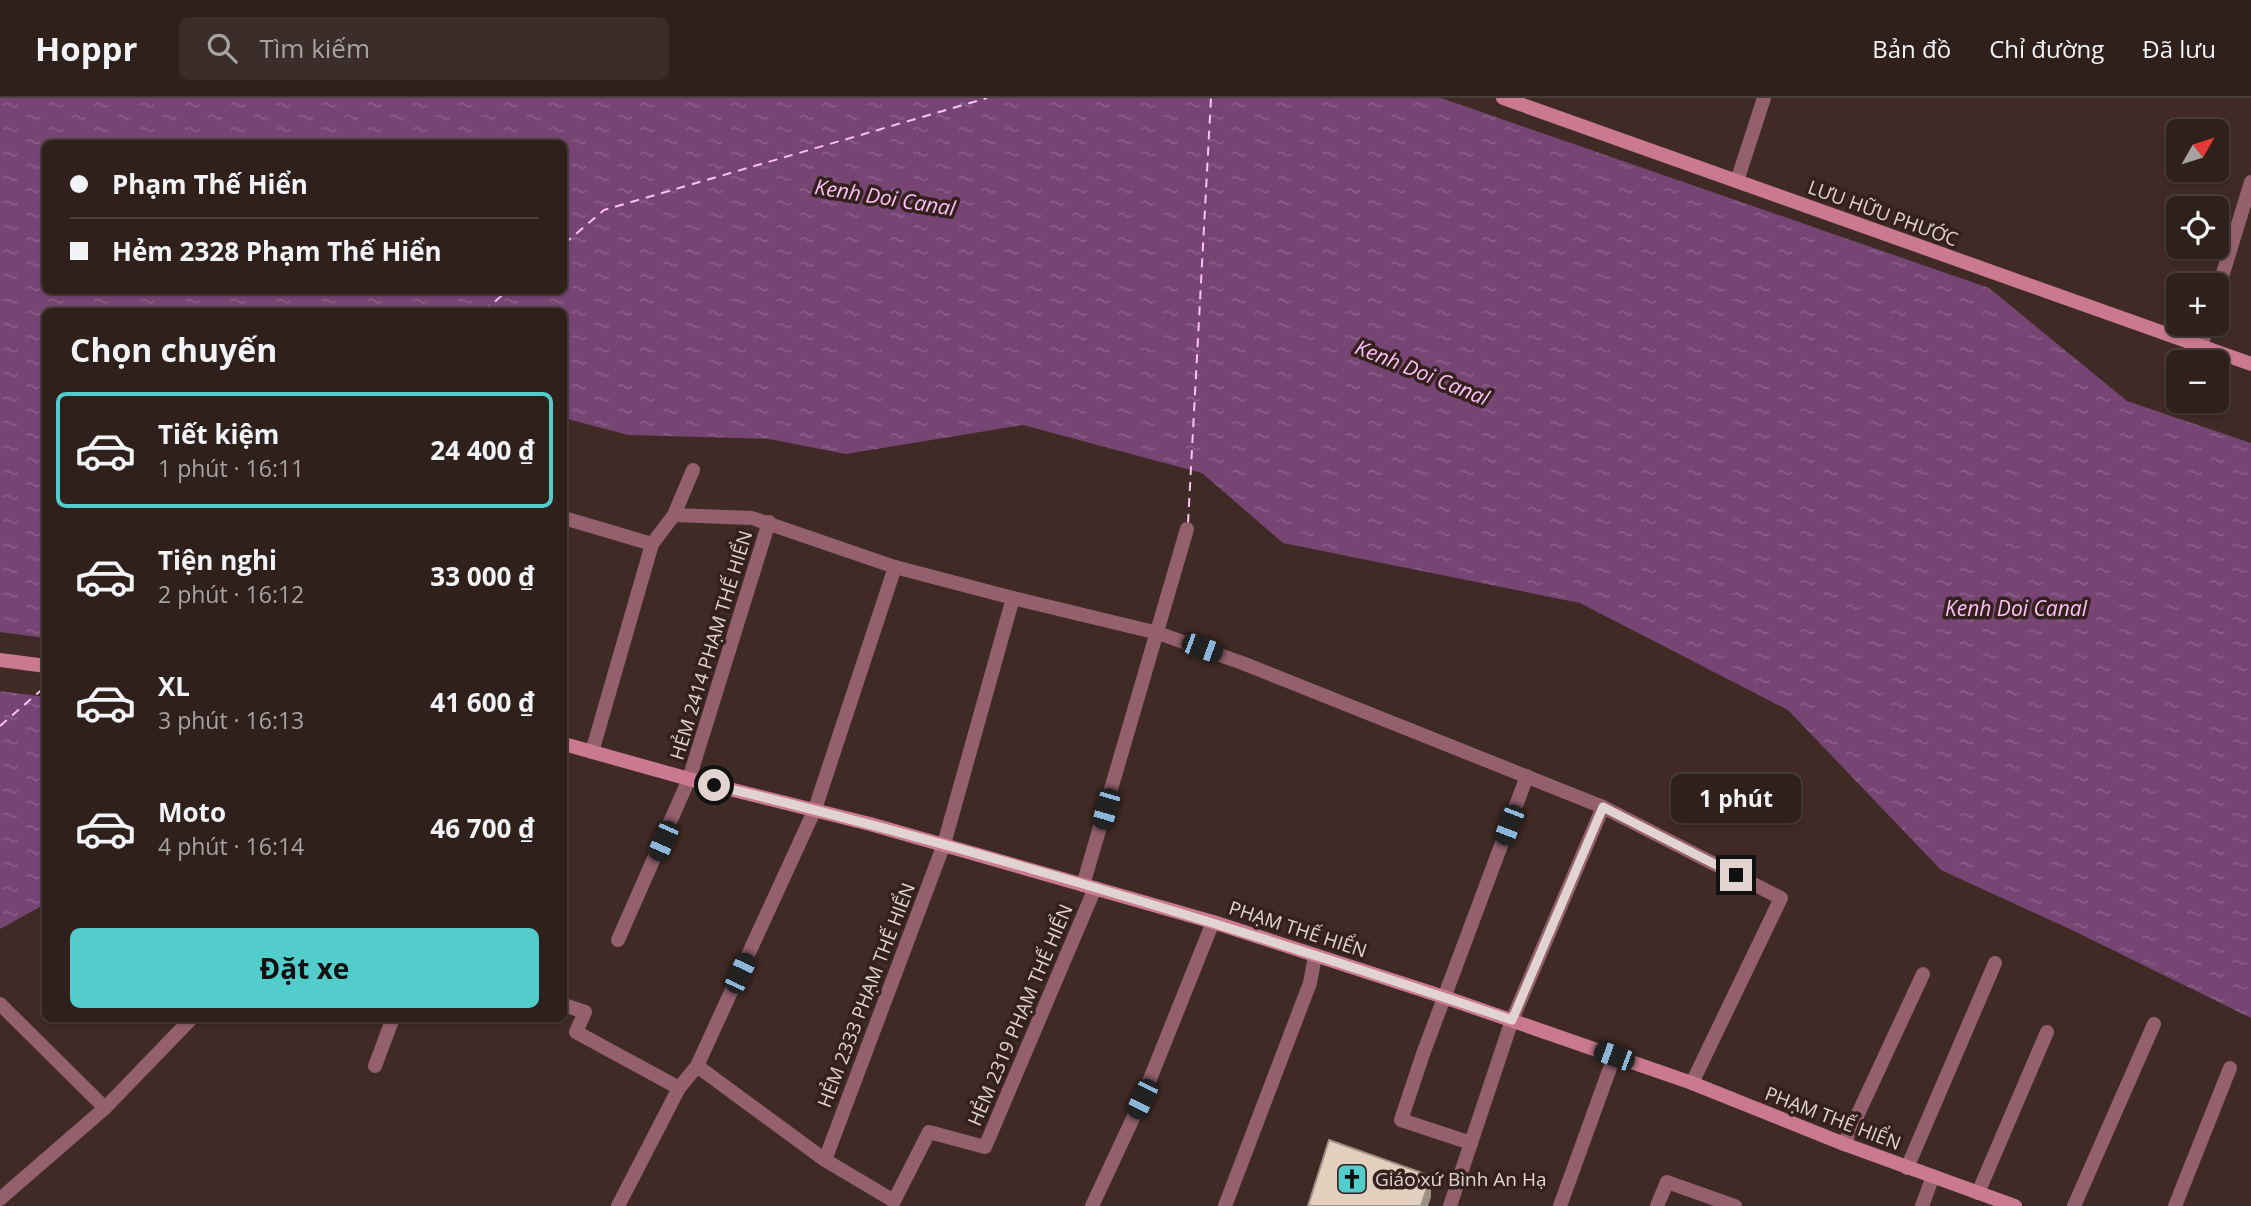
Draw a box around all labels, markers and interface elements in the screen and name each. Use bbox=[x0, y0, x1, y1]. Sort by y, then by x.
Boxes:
search box bbox=[179, 17, 669, 80]
text: Hoppr bbox=[35, 26, 137, 71]
icon: search bbox=[203, 29, 241, 67]
text: Tìm kiếm bbox=[259, 30, 370, 66]
text: Bản đồ bbox=[1872, 32, 1951, 65]
text: Chỉ đường bbox=[1989, 32, 2104, 65]
text: Đã lưu bbox=[2142, 32, 2216, 65]
north arrow bbox=[2166, 119, 2230, 182]
map controls bbox=[2166, 119, 2229, 413]
text: Phạm Thế Hiển bbox=[112, 166, 308, 202]
water label: Kenh Doi Canal bbox=[813, 172, 958, 222]
street label: LƯU HỮU PHƯỚC bbox=[1804, 174, 1962, 252]
button: locate bbox=[2166, 196, 2229, 259]
text: Hẻm 2328 Phạm Thế Hiển bbox=[112, 233, 442, 269]
button: + bbox=[2166, 273, 2229, 336]
text: Chọn chuyến bbox=[70, 328, 277, 371]
water label: Kenh Doi Canal bbox=[1351, 332, 1494, 412]
button: − bbox=[2166, 350, 2229, 413]
text: Tiết kiệm bbox=[158, 416, 279, 452]
icon: car bbox=[74, 419, 137, 482]
text: 24 400 ₫ bbox=[430, 432, 535, 468]
text: 1 phút · 16:11 bbox=[158, 452, 304, 484]
street label: HẺM 2414 PHẠM THẾ HIỂN bbox=[664, 527, 758, 763]
text: Tiện nghi bbox=[158, 542, 277, 578]
icon: car bbox=[74, 545, 137, 608]
text: 33 000 ₫ bbox=[430, 558, 535, 594]
text: 2 phút · 16:12 bbox=[158, 578, 304, 610]
water label: Kenh Doi Canal bbox=[1945, 594, 2088, 622]
car bbox=[1179, 631, 1226, 665]
text: XL bbox=[158, 668, 190, 704]
icon: car bbox=[74, 671, 137, 734]
text: 41 600 ₫ bbox=[430, 684, 535, 720]
text: 3 phút · 16:13 bbox=[158, 704, 304, 736]
route start bbox=[698, 769, 730, 801]
callout: 1 phút bbox=[1671, 774, 1801, 822]
text: 1 phút bbox=[1699, 782, 1773, 814]
car bbox=[1091, 786, 1122, 832]
text: Moto bbox=[158, 794, 226, 830]
icon: car bbox=[74, 797, 137, 860]
car bbox=[1492, 802, 1527, 848]
text: 46 700 ₫ bbox=[430, 810, 535, 846]
car bbox=[645, 818, 682, 864]
text: 4 phút · 16:14 bbox=[158, 830, 304, 862]
route end bbox=[1720, 859, 1752, 891]
street label: HẺM 2333 PHẠM THẾ HIỂN bbox=[811, 879, 921, 1111]
street label: PHẠM THẾ HIỂN bbox=[1226, 894, 1370, 964]
street label: HẺM 2319 PHẠM THẾ HIỂN bbox=[961, 900, 1079, 1130]
button: Đặt xe bbox=[70, 928, 539, 1008]
car bbox=[722, 950, 759, 996]
car bbox=[1591, 1039, 1638, 1073]
car bbox=[1124, 1076, 1161, 1122]
street label: PHẠM THẾ HIỂN bbox=[1761, 1080, 1905, 1156]
church icon: Giáo xứ Bình An Hạ bbox=[1335, 1162, 1369, 1196]
place label: Giáo xứ Bình An Hạ bbox=[1375, 1166, 1546, 1192]

